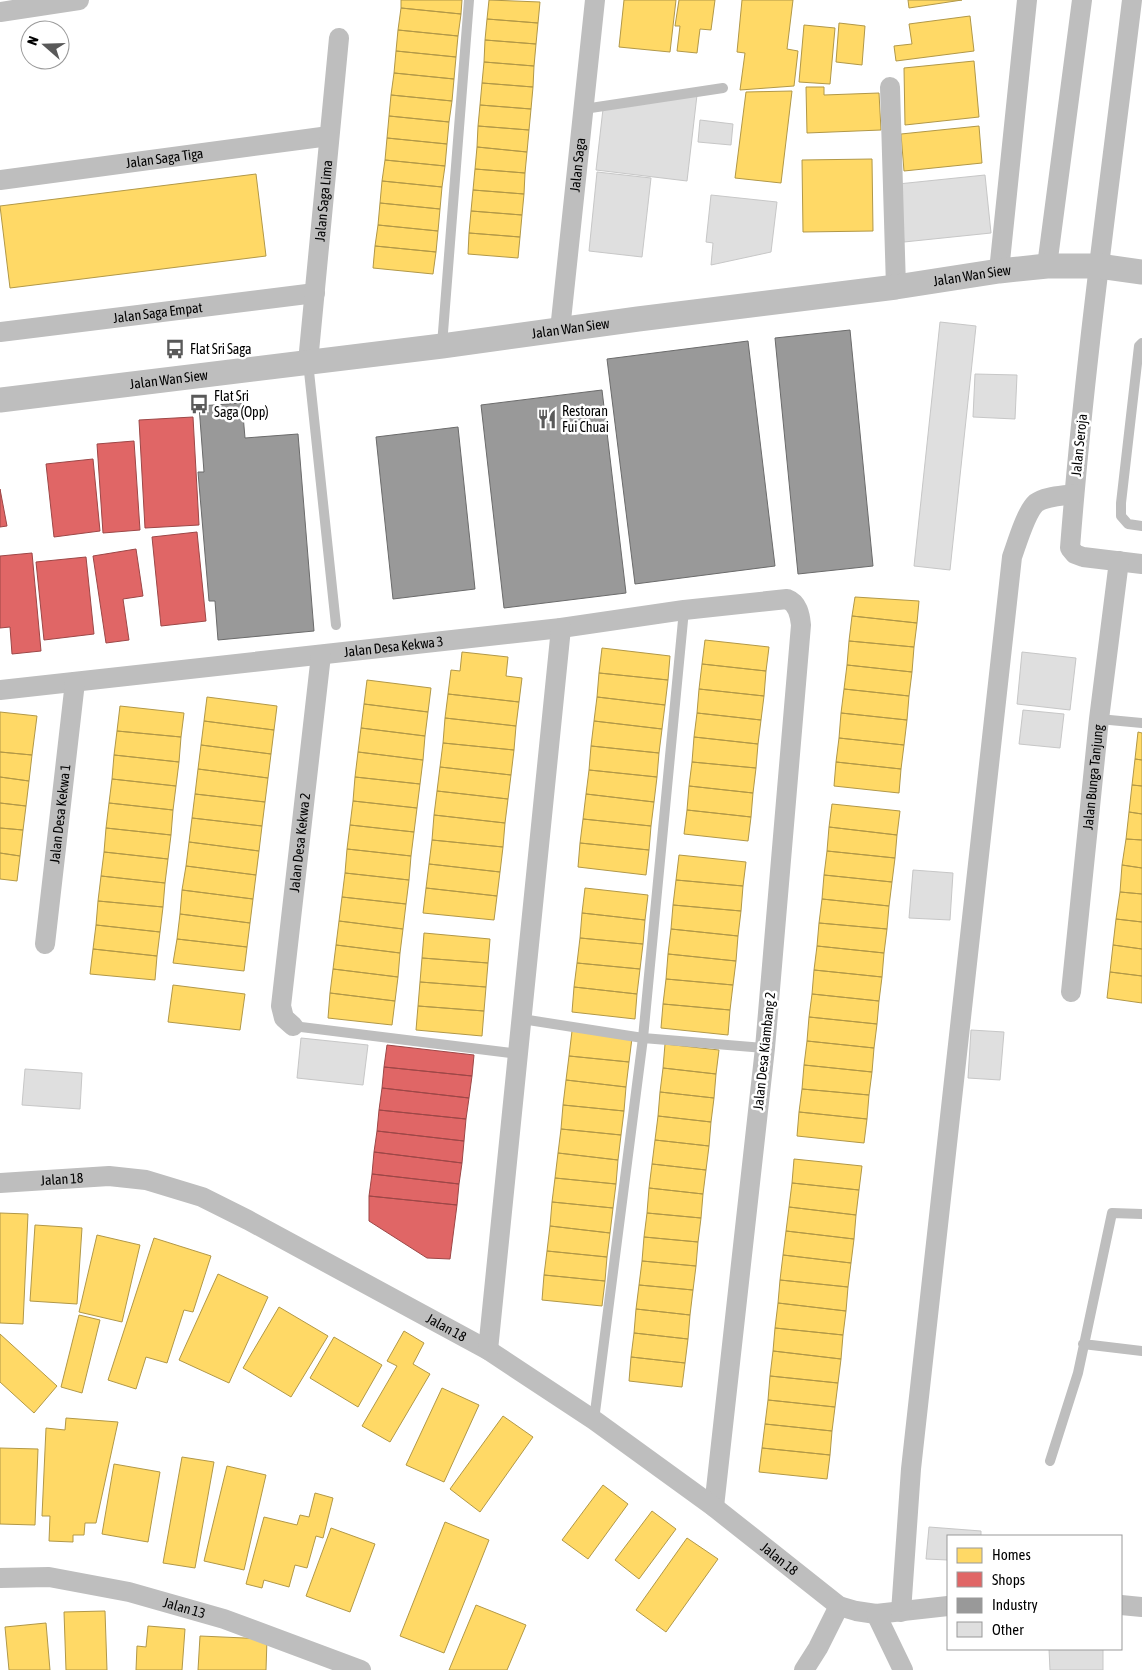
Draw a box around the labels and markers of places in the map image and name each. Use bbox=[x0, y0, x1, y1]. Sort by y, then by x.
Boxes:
bus stop icon: Flat Sri Saga bbox=[164, 338, 186, 360]
place label: Flat Sri Saga bbox=[190, 341, 252, 357]
place label: Flat Sri Saga (Opp) bbox=[214, 388, 269, 420]
bus stop icon: Flat Sri Saga (Opp) bbox=[188, 393, 210, 415]
place label: Restoran Fui Chuai bbox=[562, 403, 609, 435]
restaurant icon: Restoran Fui Chuai bbox=[536, 408, 558, 430]

